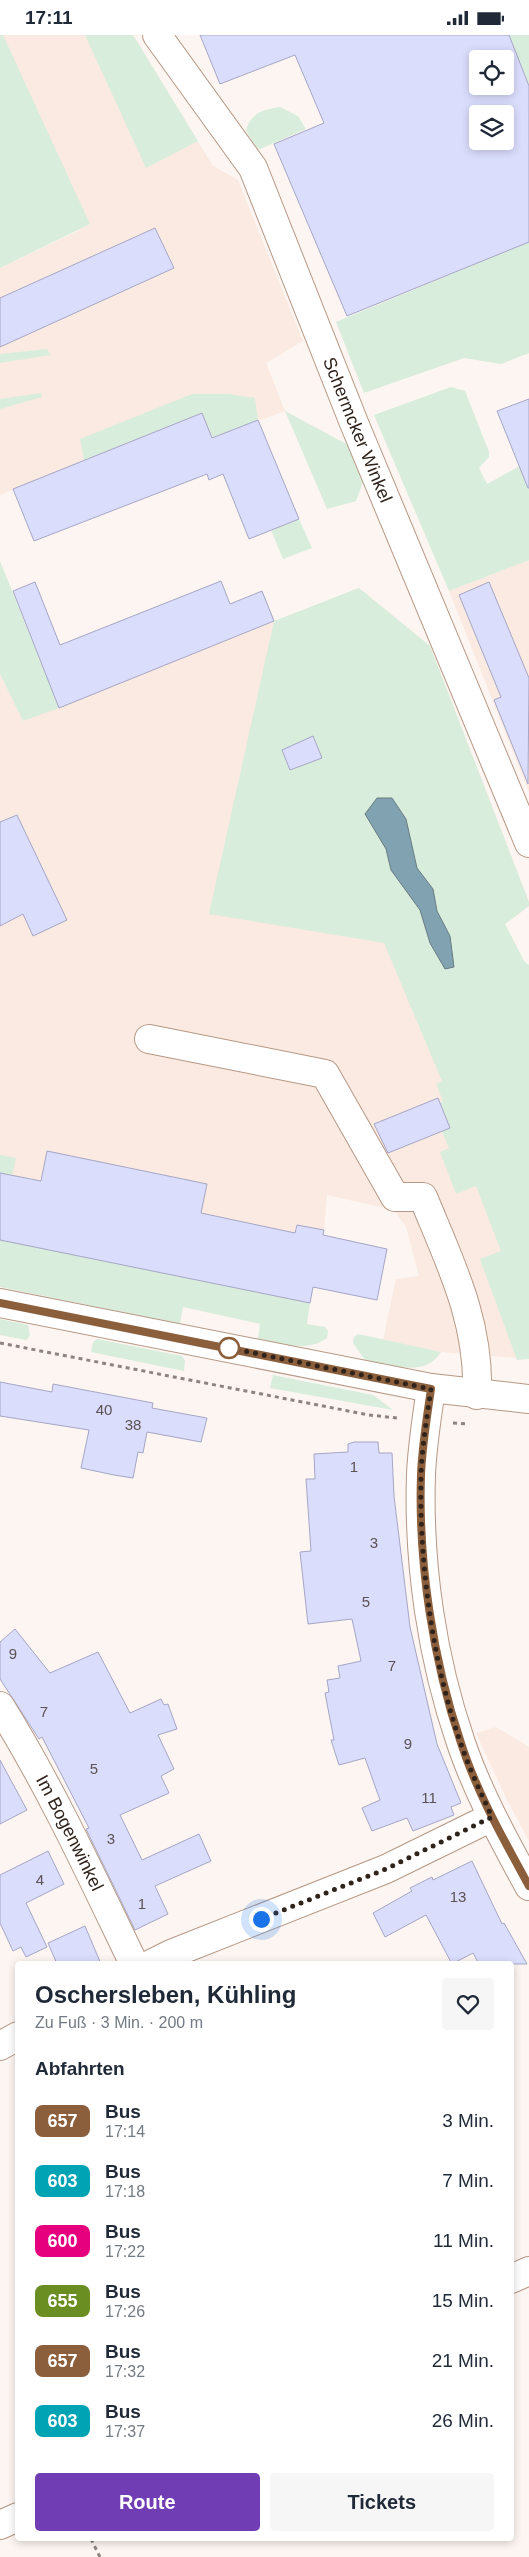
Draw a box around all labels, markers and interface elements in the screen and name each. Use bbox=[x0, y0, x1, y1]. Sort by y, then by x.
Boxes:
text: 17:11 bbox=[25, 7, 73, 28]
map controls bbox=[469, 50, 514, 150]
button: locate bbox=[469, 50, 514, 95]
button: layers bbox=[469, 105, 514, 150]
street label: Schermcker Winkel bbox=[319, 354, 396, 506]
unlabelled marker bbox=[218, 1337, 240, 1359]
house number: 40 bbox=[96, 1401, 112, 1418]
house number: 38 bbox=[125, 1416, 141, 1433]
house number: 1 bbox=[350, 1458, 358, 1475]
house number: 3 bbox=[370, 1534, 378, 1551]
house number: 5 bbox=[362, 1593, 370, 1610]
house number: 9 bbox=[9, 1645, 17, 1662]
house number: 7 bbox=[388, 1657, 396, 1674]
house number: 7 bbox=[40, 1703, 48, 1720]
house number: 9 bbox=[404, 1735, 412, 1752]
house number: 5 bbox=[90, 1760, 98, 1777]
street label: Im Bogenwinkel bbox=[32, 1772, 107, 1894]
house number: 11 bbox=[421, 1789, 437, 1806]
house number: 3 bbox=[107, 1830, 115, 1847]
house number: 4 bbox=[36, 1871, 44, 1888]
house number: 13 bbox=[450, 1888, 466, 1905]
house number: 1 bbox=[138, 1895, 146, 1912]
your location bbox=[249, 1907, 274, 1932]
button: heart bbox=[442, 1978, 494, 2030]
text: Oschersleben, Kühling bbox=[35, 1981, 296, 2008]
text: Zu Fuß · 3 Min. · 200 m bbox=[35, 2014, 203, 2031]
text: Abfahrten bbox=[35, 2058, 125, 2079]
text: Bus bbox=[105, 2101, 141, 2122]
text: 3 Min. bbox=[442, 2110, 494, 2131]
text: 657 bbox=[47, 2111, 78, 2131]
text: 17:14 bbox=[105, 2123, 145, 2140]
text: Bus bbox=[105, 2161, 141, 2182]
text: 7 Min. bbox=[442, 2170, 494, 2191]
text: 603 bbox=[47, 2171, 78, 2191]
text: 17:18 bbox=[105, 2183, 145, 2200]
text: Bus bbox=[105, 2221, 141, 2242]
text: 11 Min. bbox=[433, 2230, 494, 2251]
text: 600 bbox=[47, 2231, 78, 2251]
text: 17:22 bbox=[105, 2243, 145, 2260]
text: Bus bbox=[105, 2281, 141, 2302]
text: 15 Min. bbox=[432, 2290, 494, 2311]
text: 655 bbox=[47, 2291, 78, 2311]
text: 17:26 bbox=[105, 2303, 145, 2320]
text: Bus bbox=[105, 2341, 141, 2362]
text: 21 Min. bbox=[432, 2350, 494, 2371]
text: 657 bbox=[47, 2351, 78, 2371]
text: 17:32 bbox=[105, 2363, 145, 2380]
text: Bus bbox=[105, 2401, 141, 2422]
text: 26 Min. bbox=[432, 2410, 494, 2431]
text: 603 bbox=[47, 2411, 78, 2431]
text: 17:37 bbox=[105, 2423, 145, 2440]
button: Route bbox=[35, 2473, 260, 2531]
button: Tickets bbox=[270, 2473, 494, 2531]

